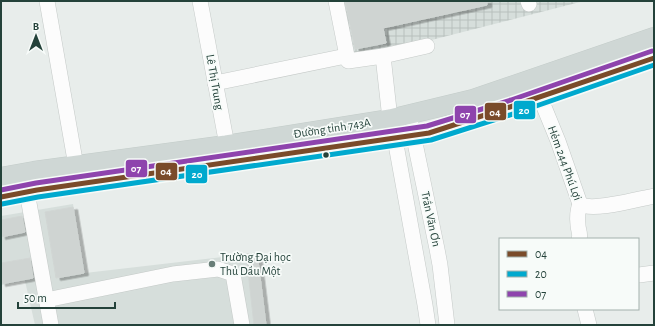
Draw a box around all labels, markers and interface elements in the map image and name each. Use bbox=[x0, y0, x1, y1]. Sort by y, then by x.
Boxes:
north arrow bbox=[16, 16, 56, 56]
text: B bbox=[33, 21, 40, 32]
street label: Lê Thị Trung bbox=[204, 53, 226, 111]
line badge: 20 bbox=[513, 100, 536, 120]
line badge: 04 bbox=[484, 102, 507, 121]
line badge: 07 bbox=[454, 105, 477, 124]
text: 20 bbox=[519, 105, 530, 116]
text: 04 bbox=[489, 107, 501, 118]
text: 07 bbox=[460, 109, 470, 120]
street label: Đường tỉnh 743A bbox=[292, 116, 372, 140]
street label: Hẻm 244 Phú Lợi bbox=[546, 124, 584, 202]
unlabelled marker bbox=[321, 150, 331, 160]
line badge: 07 bbox=[125, 159, 148, 178]
line badge: 04 bbox=[155, 162, 178, 181]
text: 07 bbox=[131, 163, 141, 174]
line badge: 20 bbox=[185, 164, 208, 184]
text: 04 bbox=[160, 166, 172, 177]
text: 20 bbox=[192, 169, 203, 180]
street label: Trần Văn Ơn bbox=[419, 190, 443, 248]
legend bbox=[499, 238, 639, 310]
text: 04 bbox=[535, 248, 547, 260]
place label: Trường Đại học Thủ Dầu Một bbox=[220, 251, 291, 277]
marker: Trường Đại học Thủ Dầu Một bbox=[207, 259, 217, 269]
text: 20 bbox=[535, 268, 547, 280]
scale bar bbox=[18, 284, 115, 310]
text: 07 bbox=[535, 288, 546, 300]
text: 50 m bbox=[24, 292, 47, 304]

